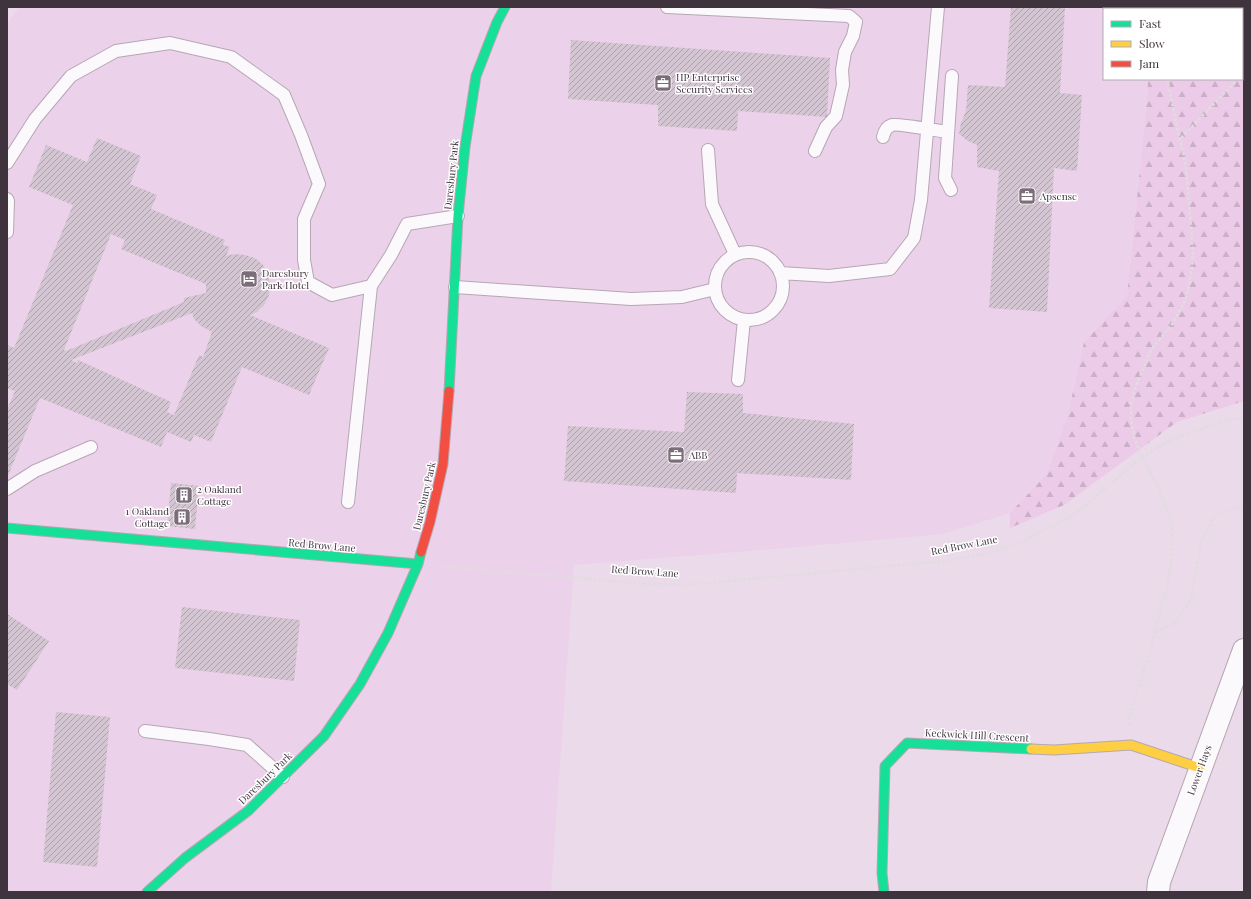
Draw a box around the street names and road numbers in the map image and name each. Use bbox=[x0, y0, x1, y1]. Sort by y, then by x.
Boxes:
street label: Daresbury Park bbox=[440, 139, 462, 210]
street label: Daresbury Park bbox=[409, 460, 439, 531]
street label: Red Brow Lane bbox=[930, 532, 998, 558]
street label: Red Brow Lane bbox=[288, 535, 356, 555]
street label: Red Brow Lane bbox=[611, 562, 679, 580]
street label: Keckwick Hill Crescent bbox=[925, 725, 1030, 745]
street label: Lower Hays bbox=[1183, 743, 1215, 797]
street label: Daresbury Park bbox=[235, 748, 295, 807]

